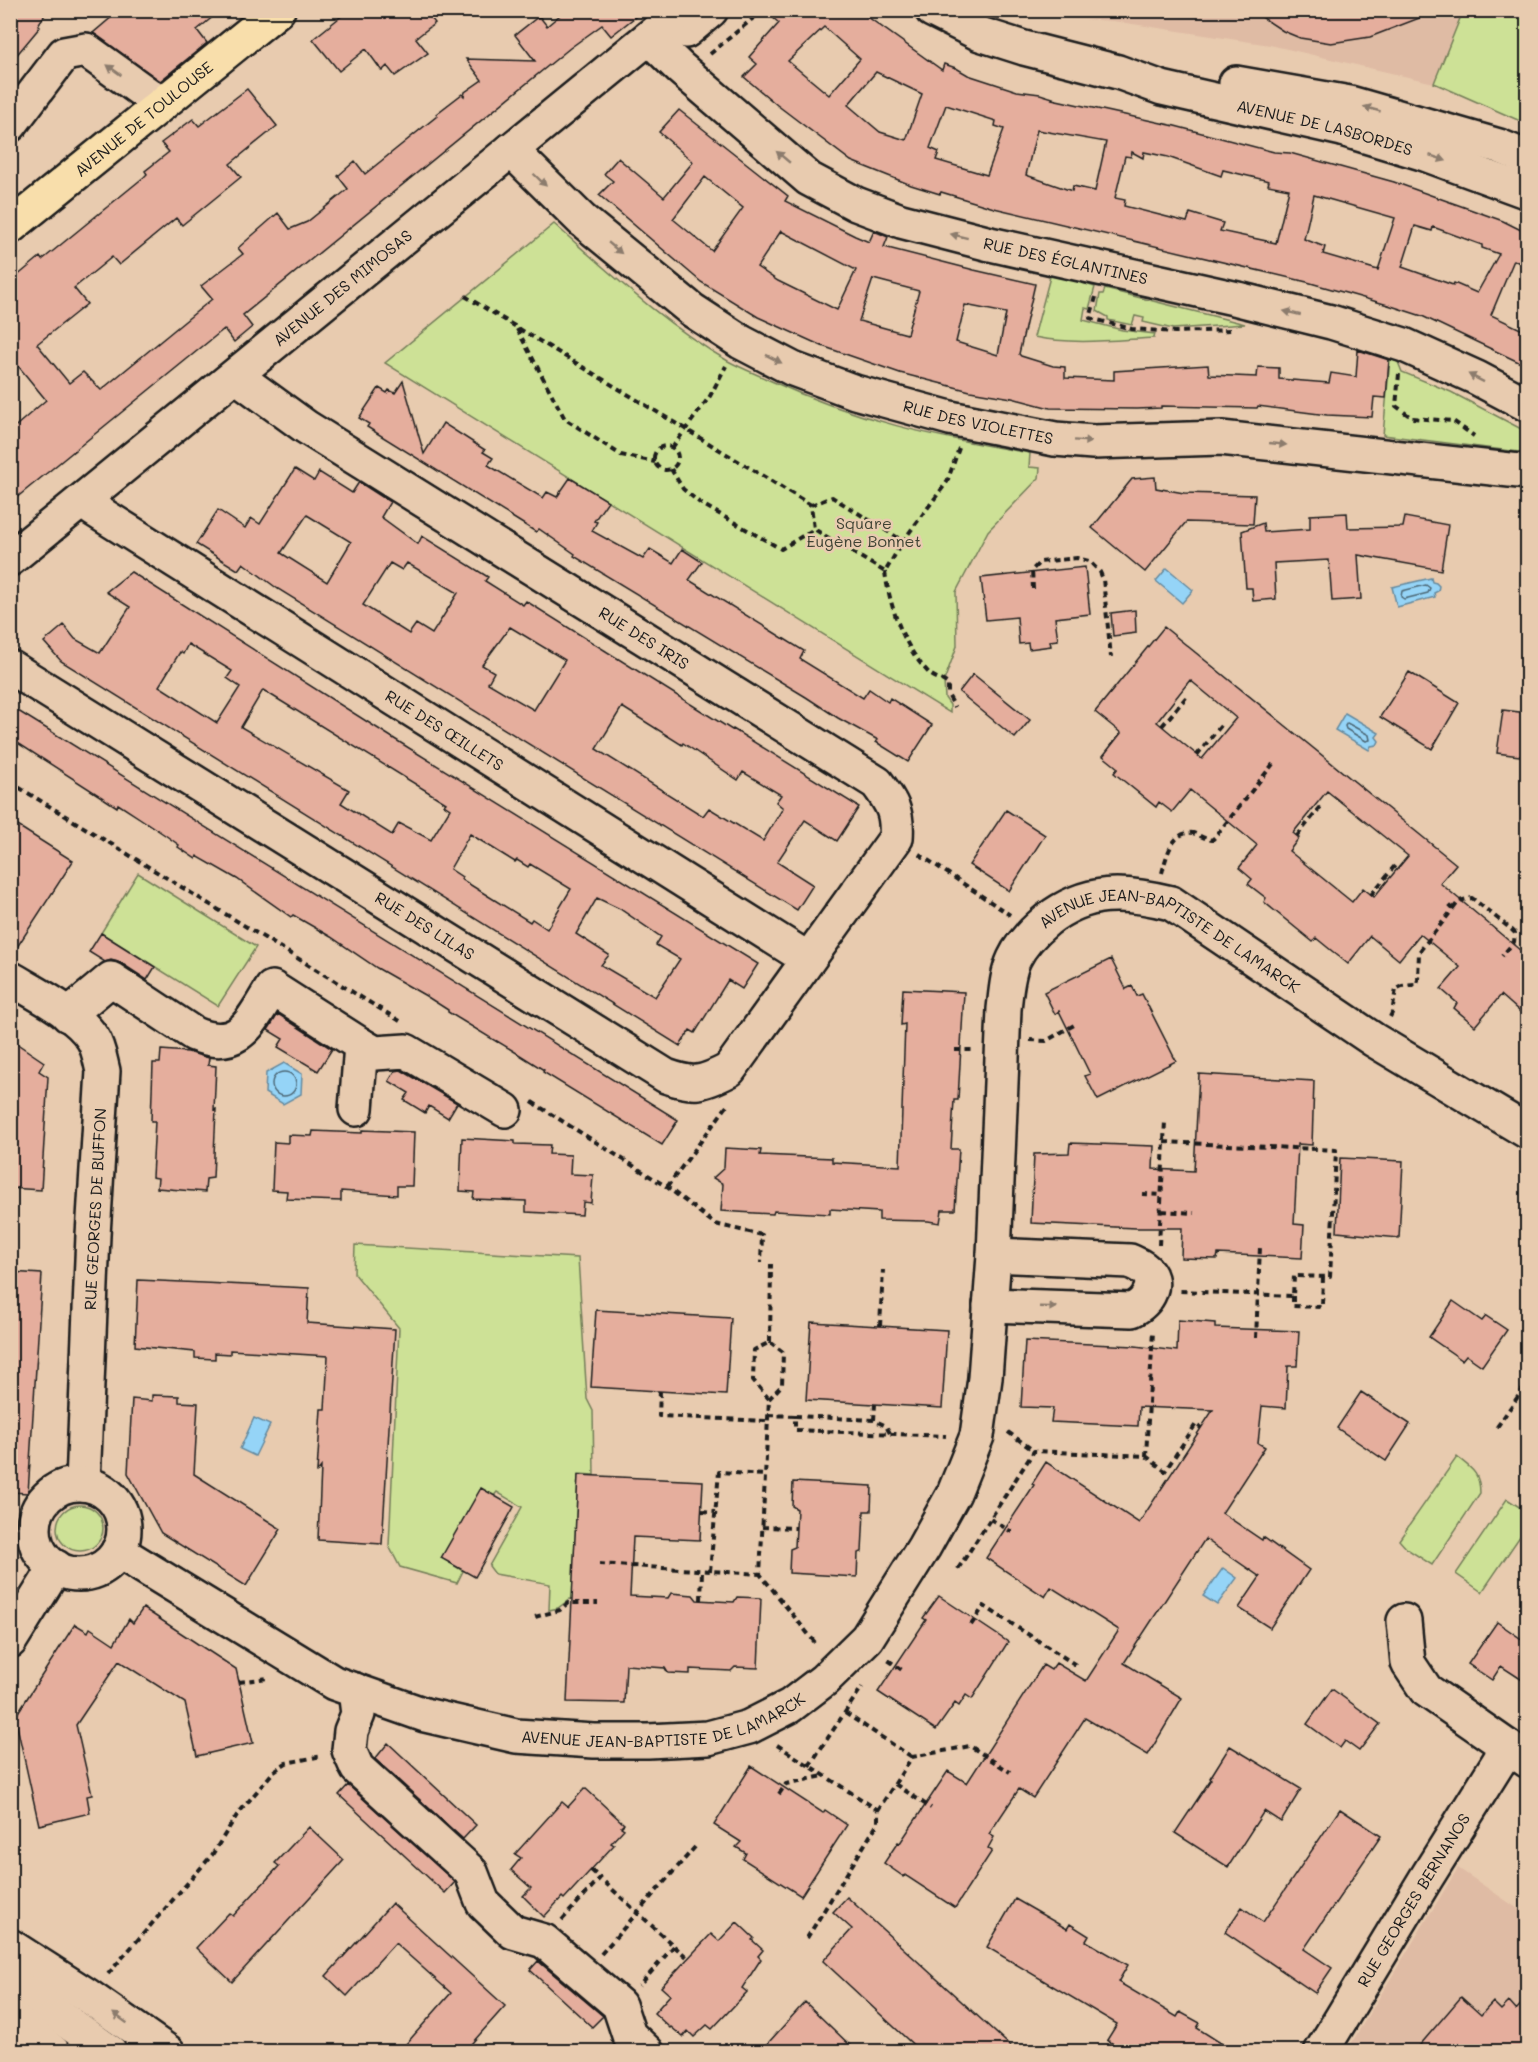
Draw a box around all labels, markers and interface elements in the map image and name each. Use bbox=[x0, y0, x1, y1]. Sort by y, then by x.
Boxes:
street label: AVENUE DE TOULOUSE bbox=[70, 56, 217, 181]
one-way arrow bbox=[107, 64, 123, 76]
street label: AVENUE DE LASBORDES bbox=[1235, 94, 1415, 160]
one-way arrow bbox=[1362, 104, 1381, 114]
one-way arrow bbox=[776, 151, 791, 164]
one-way arrow bbox=[1429, 154, 1447, 164]
one-way arrow bbox=[533, 173, 547, 187]
street label: AVENUE DES MIMOSAS bbox=[268, 224, 416, 350]
one-way arrow bbox=[950, 230, 968, 240]
street label: RUE DES ÉGLANTINES bbox=[981, 232, 1150, 289]
one-way arrow bbox=[607, 241, 622, 254]
one-way arrow bbox=[1283, 307, 1302, 317]
one-way arrow bbox=[766, 354, 783, 364]
one-way arrow bbox=[1467, 373, 1484, 382]
street label: RUE DES VIOLETTES bbox=[901, 395, 1055, 448]
one-way arrow bbox=[1073, 436, 1092, 446]
one-way arrow bbox=[1268, 439, 1287, 449]
park label: Square Eugène Bonnet bbox=[806, 512, 922, 551]
street label: RUE DES IRIS bbox=[595, 601, 693, 674]
street label: RUE DES ŒILLETS bbox=[382, 685, 508, 775]
street label: AVENUE JEAN-BAPTISTE DE LAMARCK bbox=[1034, 884, 1304, 997]
street label: RUE DES LILAS bbox=[372, 886, 479, 964]
street label: RUE GEORGES DE BUFFON bbox=[79, 1107, 110, 1311]
one-way arrow bbox=[1039, 1302, 1058, 1311]
street label: AVENUE JEAN-BAPTISTE DE LAMARCK bbox=[521, 1687, 809, 1751]
street label: RUE GEORGES BERNANOS bbox=[1352, 1809, 1474, 1991]
one-way arrow bbox=[112, 2013, 128, 2024]

